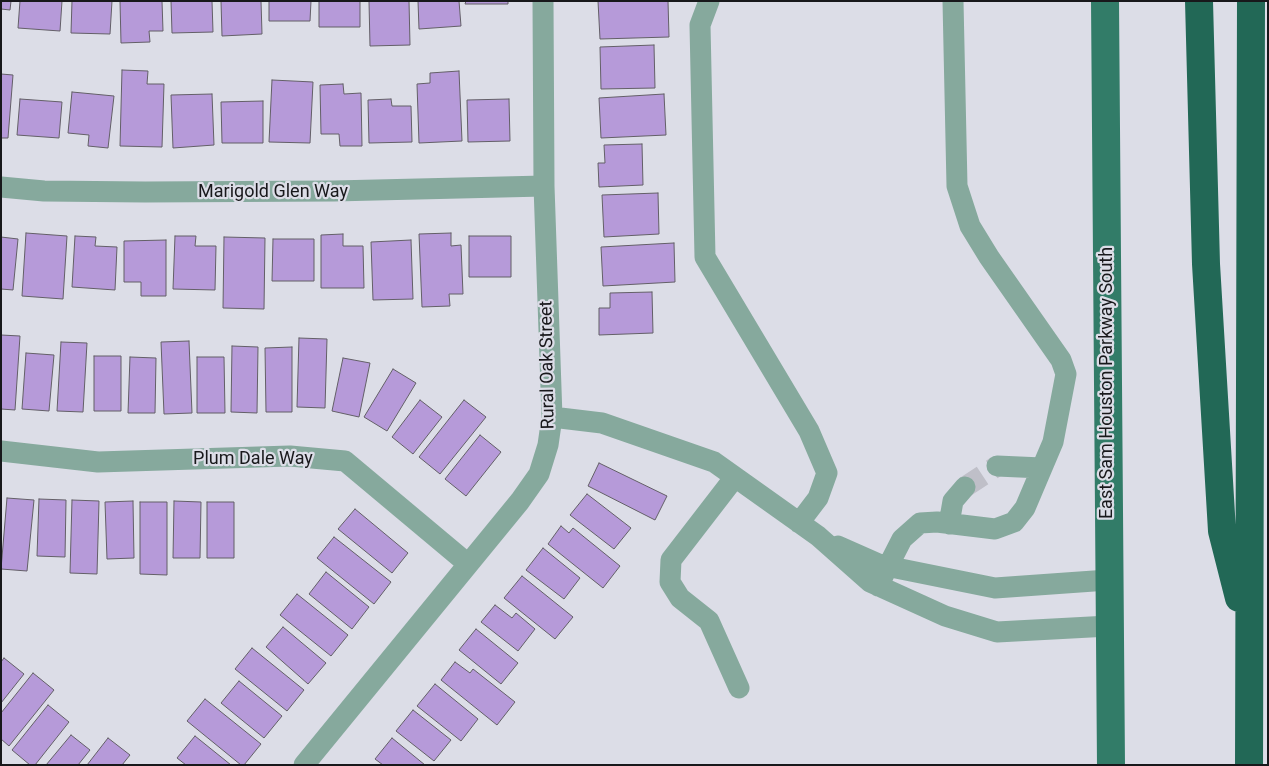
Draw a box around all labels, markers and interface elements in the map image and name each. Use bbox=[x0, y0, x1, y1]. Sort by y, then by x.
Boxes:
street label: Marigold Glen Way bbox=[198, 181, 348, 203]
street label: East Sam Houston Parkway South bbox=[1096, 247, 1118, 519]
street label: Rural Oak Street bbox=[536, 300, 560, 430]
street label: Plum Dale Way bbox=[193, 448, 313, 470]

